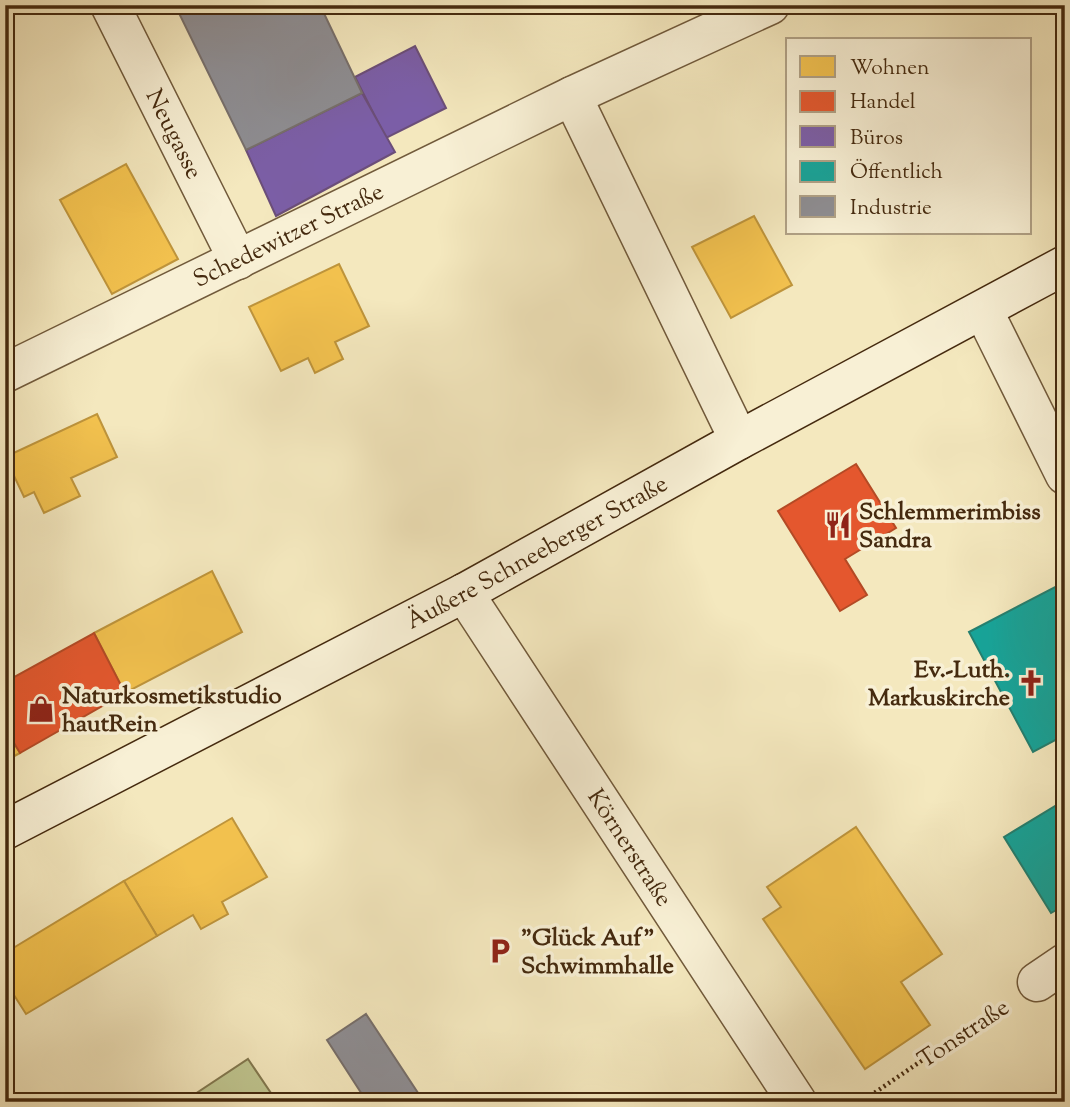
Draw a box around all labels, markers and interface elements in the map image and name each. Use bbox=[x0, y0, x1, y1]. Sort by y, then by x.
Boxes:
legend bbox=[786, 38, 1032, 234]
text: Wohnen bbox=[850, 54, 929, 84]
street label: Neugasse bbox=[136, 84, 210, 185]
text: Handel bbox=[850, 88, 916, 118]
text: Büros bbox=[850, 124, 903, 154]
text: Öffentlich bbox=[850, 158, 943, 188]
street label: Schedewitzer Straße bbox=[188, 176, 390, 297]
text: Industrie bbox=[850, 194, 932, 224]
street label: Äußere Schneeberger Straße bbox=[401, 468, 674, 639]
place label: Schlemmerimbiss Sandra bbox=[859, 496, 1041, 558]
restaurant icon: Schlemmerimbiss Sandra bbox=[823, 510, 853, 540]
place label: Ev.-Luth. Markuskirche bbox=[868, 654, 1010, 716]
church icon: Ev.-Luth. Markuskirche bbox=[1016, 668, 1046, 698]
place label: Naturkosmetikstudio hautRein bbox=[62, 680, 282, 742]
shop icon: Naturkosmetikstudio hautRein bbox=[26, 694, 56, 724]
street label: Körnerstraße bbox=[578, 783, 680, 914]
place label: "Glück Auf" Schwimmhalle bbox=[521, 922, 674, 984]
parking icon: "Glück Auf" Schwimmhalle bbox=[485, 936, 515, 966]
street label: Tonstraße bbox=[912, 992, 1017, 1078]

